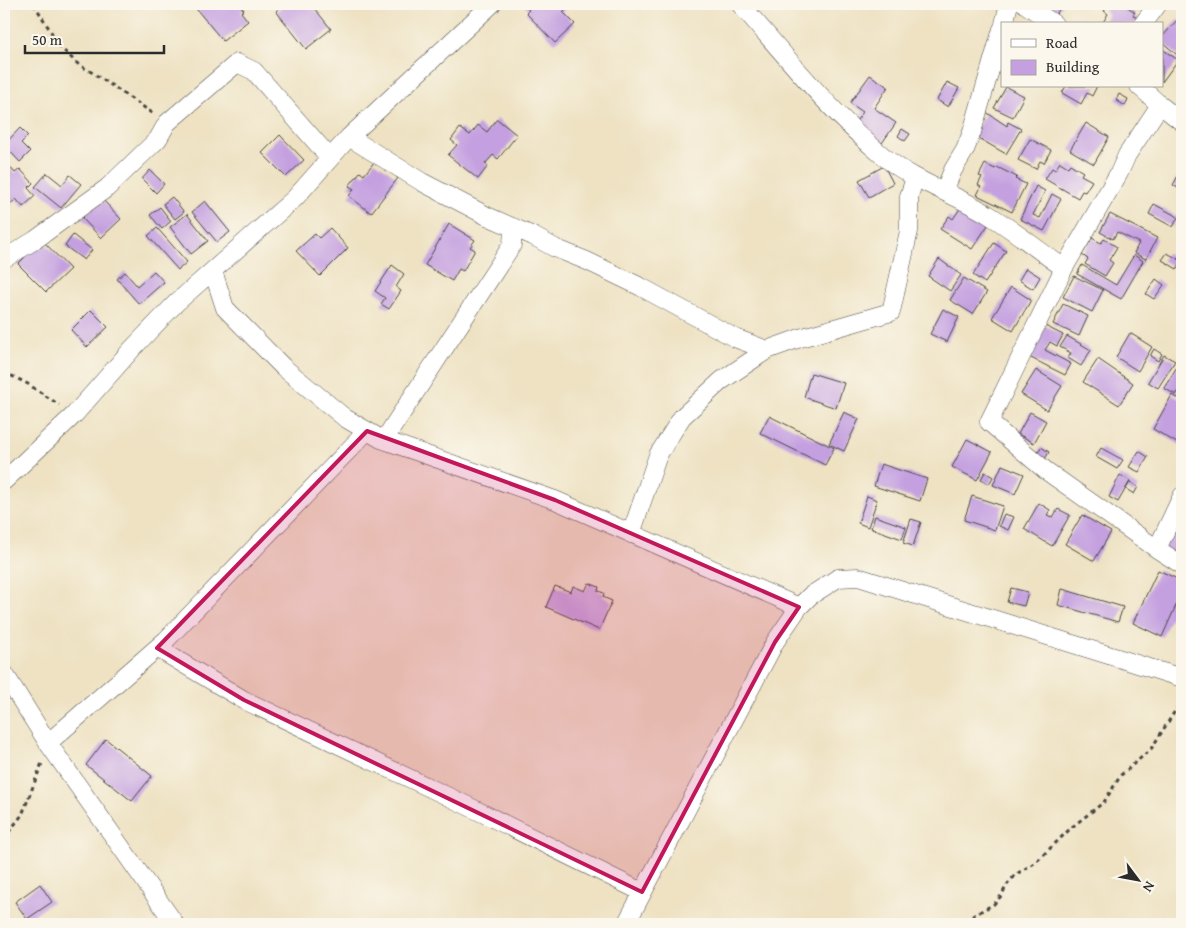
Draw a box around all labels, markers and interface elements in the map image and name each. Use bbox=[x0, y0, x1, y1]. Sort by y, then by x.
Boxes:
scale bar bbox=[25, 22, 164, 54]
legend bbox=[1001, 22, 1164, 88]
text: 50 m bbox=[32, 29, 63, 50]
text: Road bbox=[1046, 32, 1077, 53]
text: Building bbox=[1046, 56, 1100, 77]
north arrow bbox=[1114, 856, 1164, 906]
text: N bbox=[1138, 878, 1160, 897]

